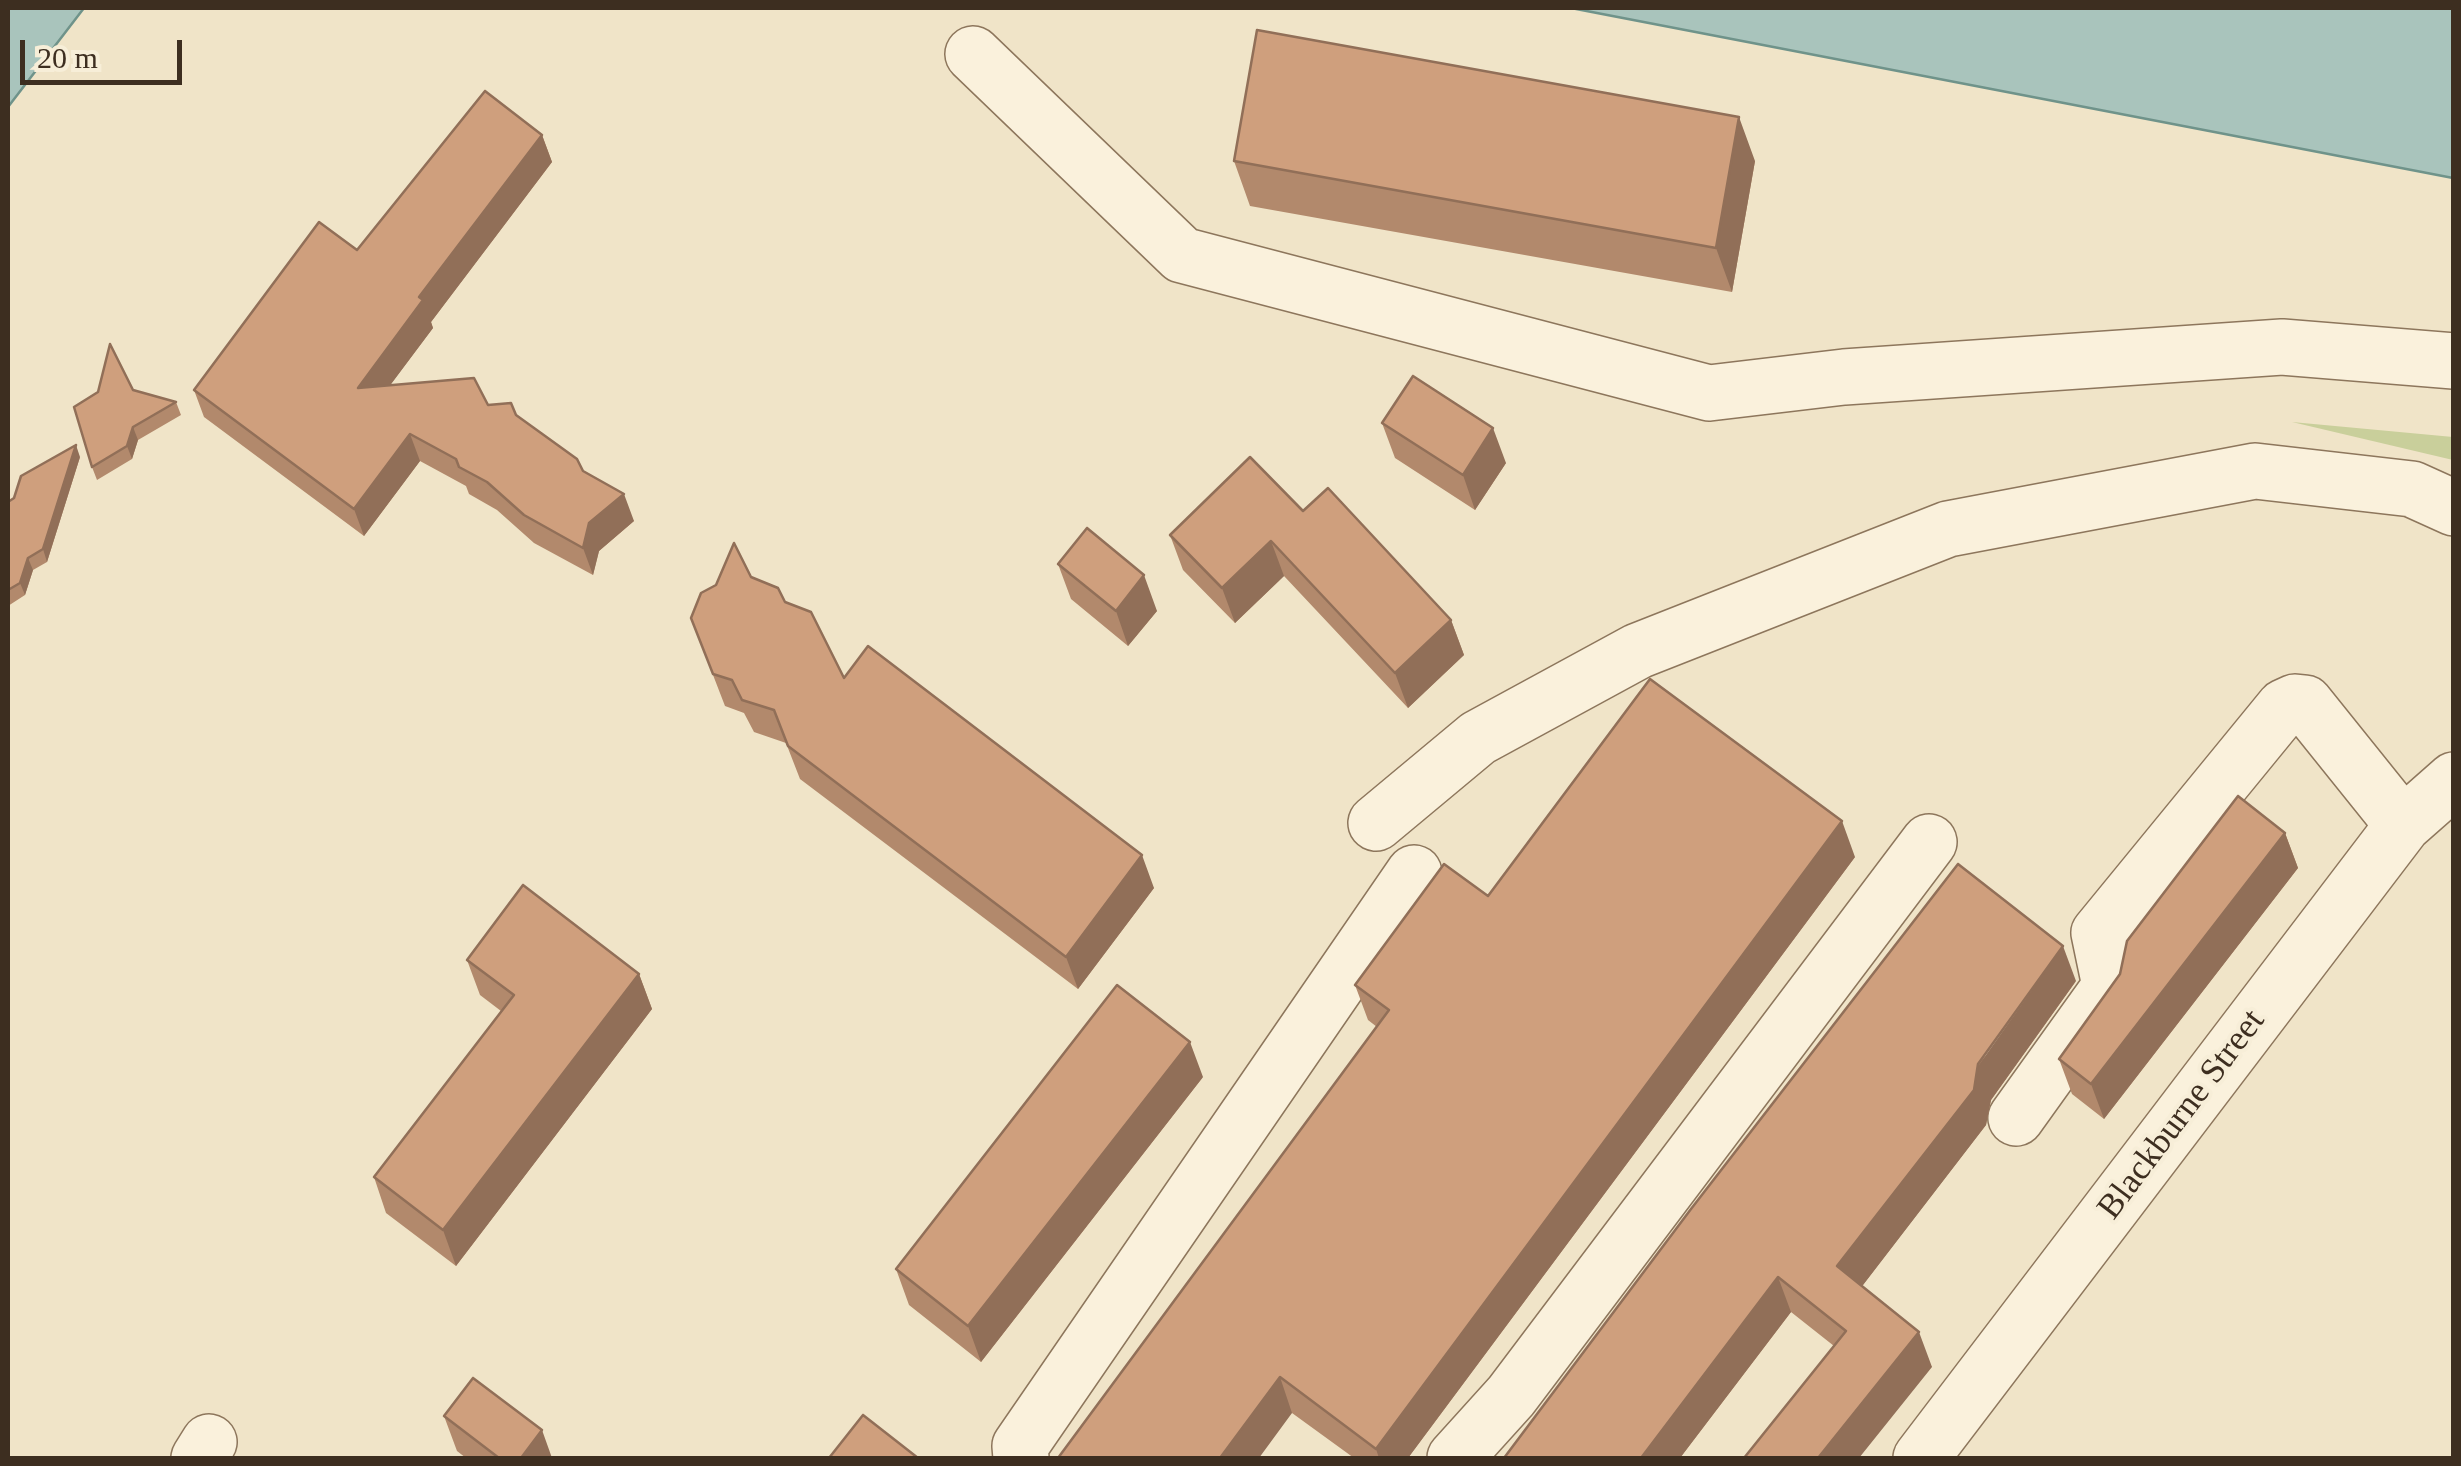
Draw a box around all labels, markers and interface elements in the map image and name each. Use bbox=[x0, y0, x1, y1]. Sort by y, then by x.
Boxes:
scale bar bbox=[25, 20, 188, 82]
text: 20 m bbox=[37, 41, 98, 74]
street label: Blackburne Street bbox=[2089, 1002, 2275, 1228]

